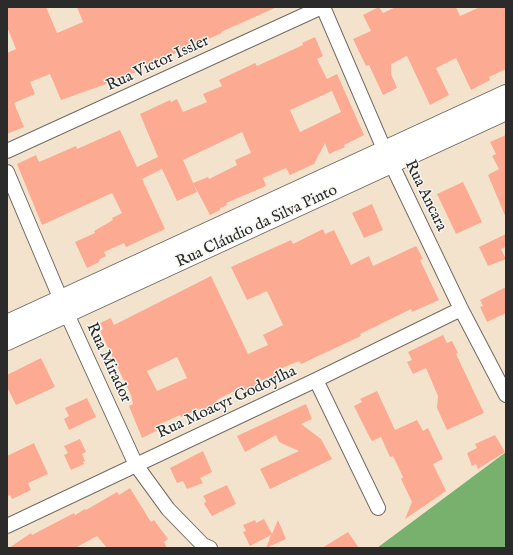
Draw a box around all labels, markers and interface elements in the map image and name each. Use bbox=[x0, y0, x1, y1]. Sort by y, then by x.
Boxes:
street label: Rua Victor Issler bbox=[103, 32, 213, 96]
street label: Rua Ancara bbox=[400, 157, 450, 235]
street label: Rua Cláudio da Silva Pinto bbox=[173, 181, 341, 273]
street label: Rua Mirador bbox=[81, 320, 135, 406]
street label: Rua Moacyr Godoylha bbox=[154, 362, 300, 444]

